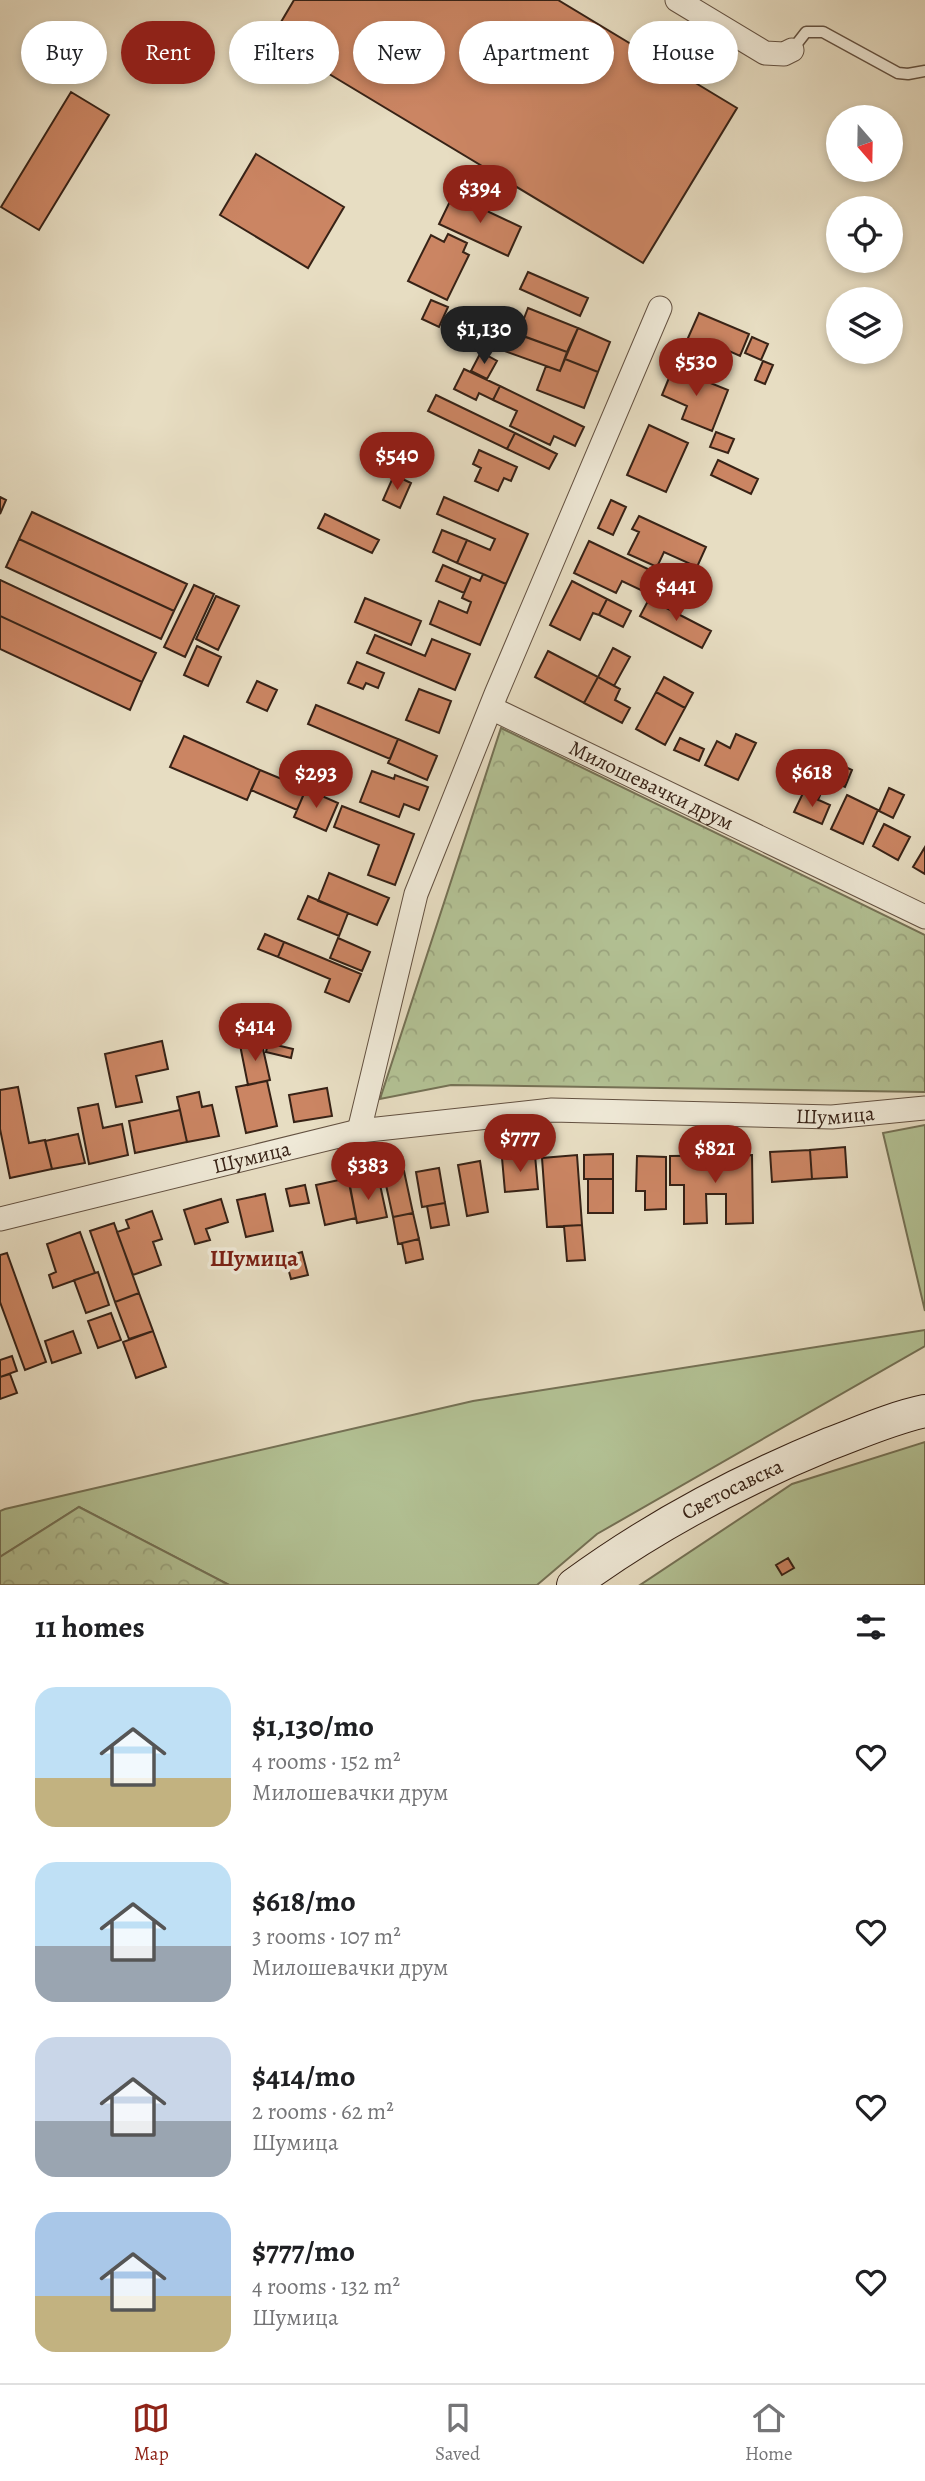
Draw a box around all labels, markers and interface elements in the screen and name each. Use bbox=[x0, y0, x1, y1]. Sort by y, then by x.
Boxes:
chip: Buy bbox=[21, 21, 107, 84]
chip: Rent bbox=[121, 21, 215, 84]
chip: Filters bbox=[229, 21, 339, 84]
chip: New bbox=[353, 21, 445, 84]
chip: Apartment bbox=[459, 21, 614, 84]
chip: House bbox=[628, 21, 738, 84]
north arrow bbox=[826, 105, 903, 182]
map controls bbox=[826, 105, 903, 364]
pin: $394 bbox=[439, 166, 521, 225]
text: $394 bbox=[459, 172, 501, 203]
button: locate bbox=[826, 196, 903, 273]
button: layers bbox=[826, 287, 903, 364]
pin: $1,130 bbox=[427, 306, 541, 366]
text: $1,130 bbox=[457, 313, 511, 344]
pin: $530 bbox=[655, 338, 737, 398]
text: $530 bbox=[675, 345, 717, 376]
pin: $540 bbox=[356, 433, 438, 492]
text: $540 bbox=[376, 439, 418, 470]
pin: $441 bbox=[635, 564, 717, 623]
text: $441 bbox=[656, 570, 696, 601]
street label: Милошевачки друм bbox=[564, 734, 738, 837]
pin: $293 bbox=[275, 750, 357, 810]
pin: $618 bbox=[771, 750, 853, 809]
text: $618 bbox=[792, 756, 832, 787]
text: $293 bbox=[295, 757, 337, 788]
pin: $414 bbox=[214, 1004, 296, 1063]
text: $414 bbox=[235, 1010, 275, 1041]
street label: Шумица bbox=[795, 1099, 876, 1131]
pin: $777 bbox=[479, 1114, 561, 1174]
text: $777 bbox=[500, 1121, 540, 1152]
pin: $821 bbox=[674, 1126, 756, 1185]
text: $821 bbox=[694, 1132, 736, 1163]
street label: Шумица bbox=[210, 1134, 294, 1180]
pin: $383 bbox=[327, 1142, 409, 1202]
text: $383 bbox=[347, 1149, 389, 1180]
district label: Шумица bbox=[210, 1243, 298, 1274]
street label: Светосавска bbox=[676, 1452, 787, 1526]
text: 11 homes bbox=[35, 1607, 145, 1647]
icon: filters bbox=[852, 1608, 890, 1646]
text: $1,130/mo bbox=[252, 1706, 374, 1746]
icon: home bbox=[91, 1715, 175, 1799]
icon: heart bbox=[852, 1738, 890, 1776]
text: 4 rooms · 152 m² bbox=[252, 1746, 400, 1777]
text: Милошевачки друм bbox=[252, 1777, 448, 1808]
text: $618/mo bbox=[252, 1881, 356, 1921]
icon: home bbox=[91, 1890, 175, 1974]
icon: heart bbox=[852, 1913, 890, 1951]
text: 3 rooms · 107 m² bbox=[252, 1921, 401, 1952]
text: Милошевачки друм bbox=[252, 1952, 448, 1983]
text: $414/mo bbox=[252, 2056, 355, 2096]
icon: home bbox=[91, 2065, 175, 2149]
icon: heart bbox=[852, 2088, 890, 2126]
text: 2 rooms · 62 m² bbox=[252, 2096, 394, 2127]
text: Шумица bbox=[252, 2127, 339, 2158]
text: $777/mo bbox=[252, 2231, 355, 2271]
icon: home bbox=[91, 2240, 175, 2324]
icon: heart bbox=[852, 2263, 890, 2301]
text: 4 rooms · 132 m² bbox=[252, 2271, 400, 2302]
text: Шумица bbox=[252, 2302, 339, 2333]
tab: Map bbox=[132, 2399, 170, 2467]
tab: Saved bbox=[435, 2399, 480, 2467]
tab: Home bbox=[745, 2399, 793, 2467]

